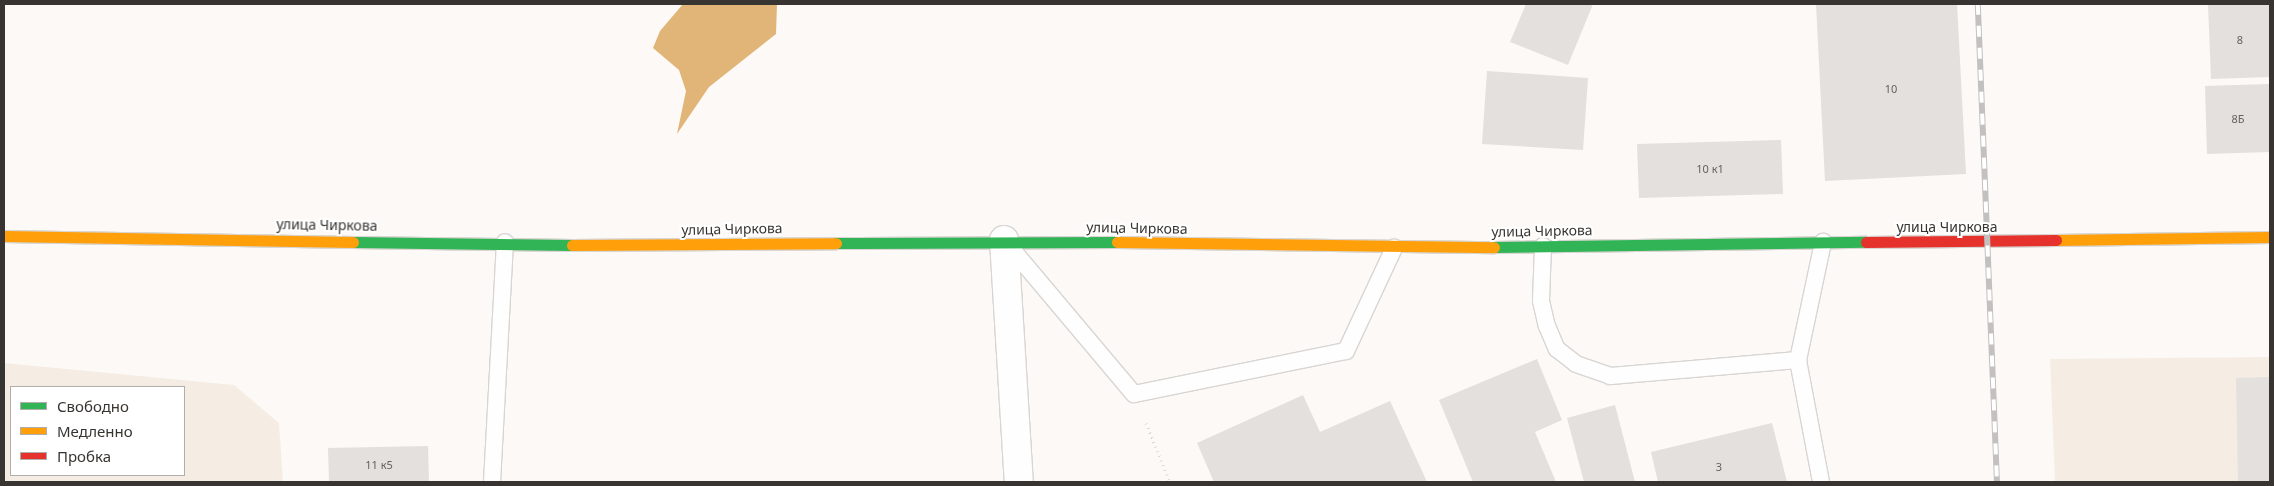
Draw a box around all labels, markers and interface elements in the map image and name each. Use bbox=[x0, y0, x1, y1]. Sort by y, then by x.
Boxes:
house number: 8 bbox=[2237, 33, 2243, 47]
house number: 10 bbox=[1885, 82, 1897, 96]
house number: 8Б bbox=[2231, 112, 2245, 126]
house number: 10 к1 bbox=[1696, 162, 1724, 176]
street label: улица Чиркова bbox=[276, 216, 378, 234]
street label: улица Чиркова bbox=[1086, 219, 1188, 237]
street label: улица Чиркова bbox=[1896, 219, 1998, 235]
street label: улица Чиркова bbox=[681, 220, 783, 238]
street label: улица Чиркова bbox=[1491, 222, 1593, 240]
legend bbox=[10, 386, 185, 476]
text: Свободно bbox=[57, 396, 129, 416]
text: Медленно bbox=[57, 421, 133, 441]
text: Пробка bbox=[57, 446, 111, 466]
house number: 11 к5 bbox=[365, 458, 393, 472]
house number: 3 bbox=[1716, 460, 1722, 474]

